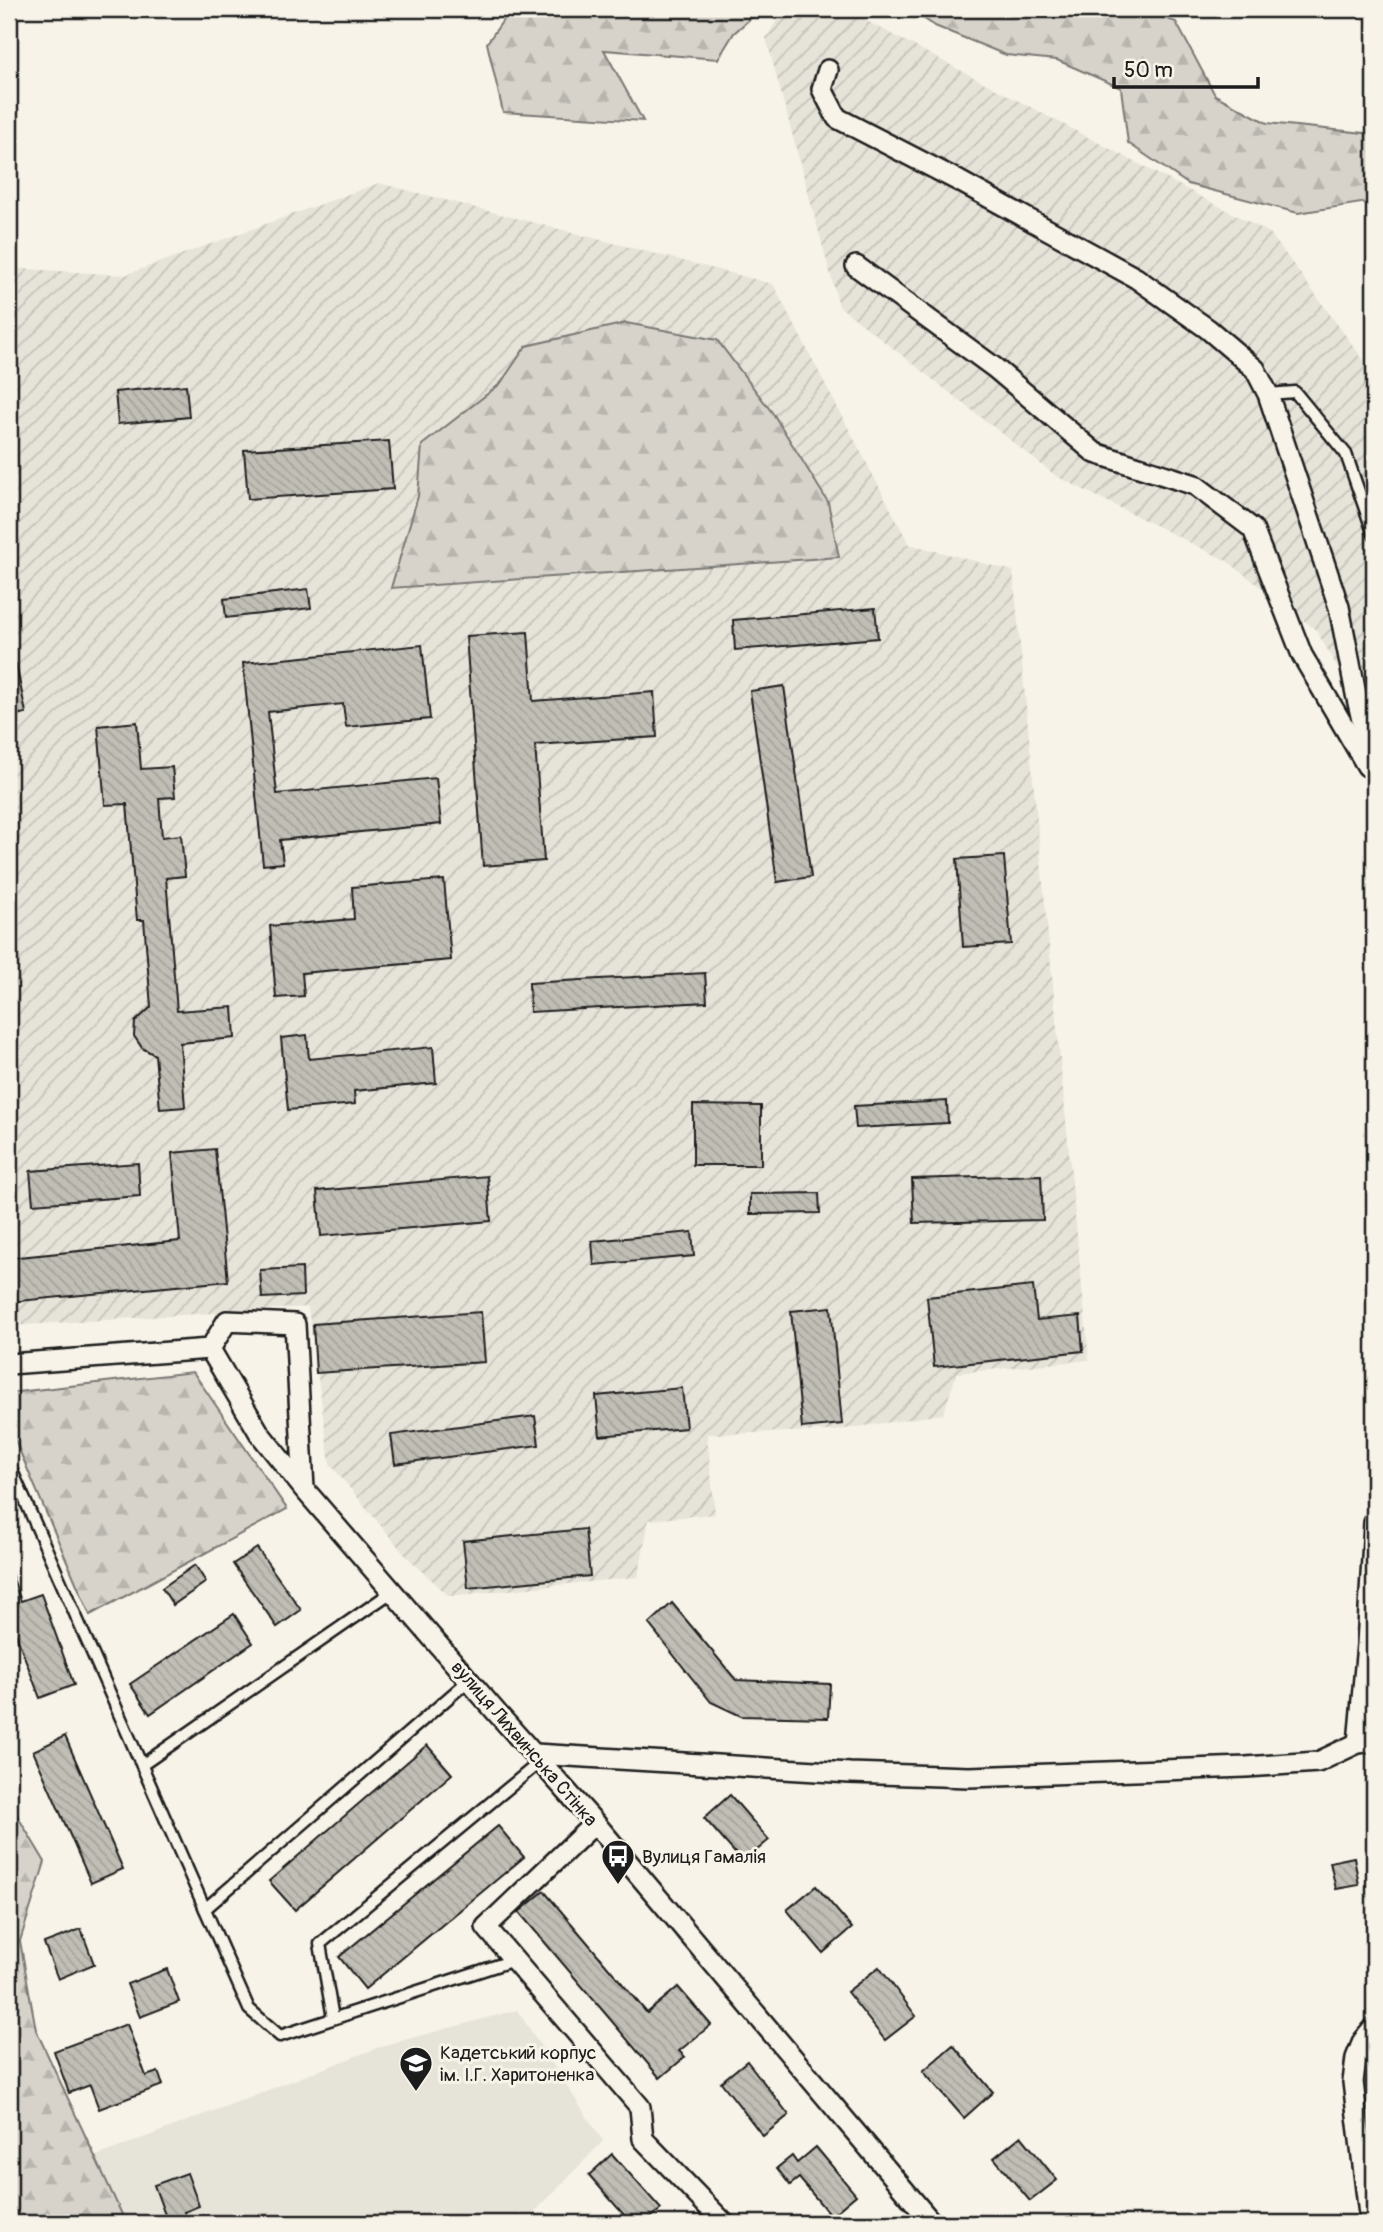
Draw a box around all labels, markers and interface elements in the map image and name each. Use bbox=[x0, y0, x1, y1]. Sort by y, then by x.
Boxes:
scale bar bbox=[1114, 46, 1257, 90]
text: 50 m bbox=[1124, 57, 1173, 84]
street label: вулиця Лихвинська Стінка bbox=[446, 1656, 603, 1831]
bus stop icon: Вулиця Гамалія bbox=[599, 1837, 637, 1886]
place label: Вулиця Гамалія bbox=[642, 1845, 766, 1869]
place label: Кадетський корпус ім. І.Г. Харитоненка bbox=[440, 2041, 597, 2087]
school or university icon: Кадетський корпус ім. І.Г. Харитоненка bbox=[397, 2044, 435, 2093]

